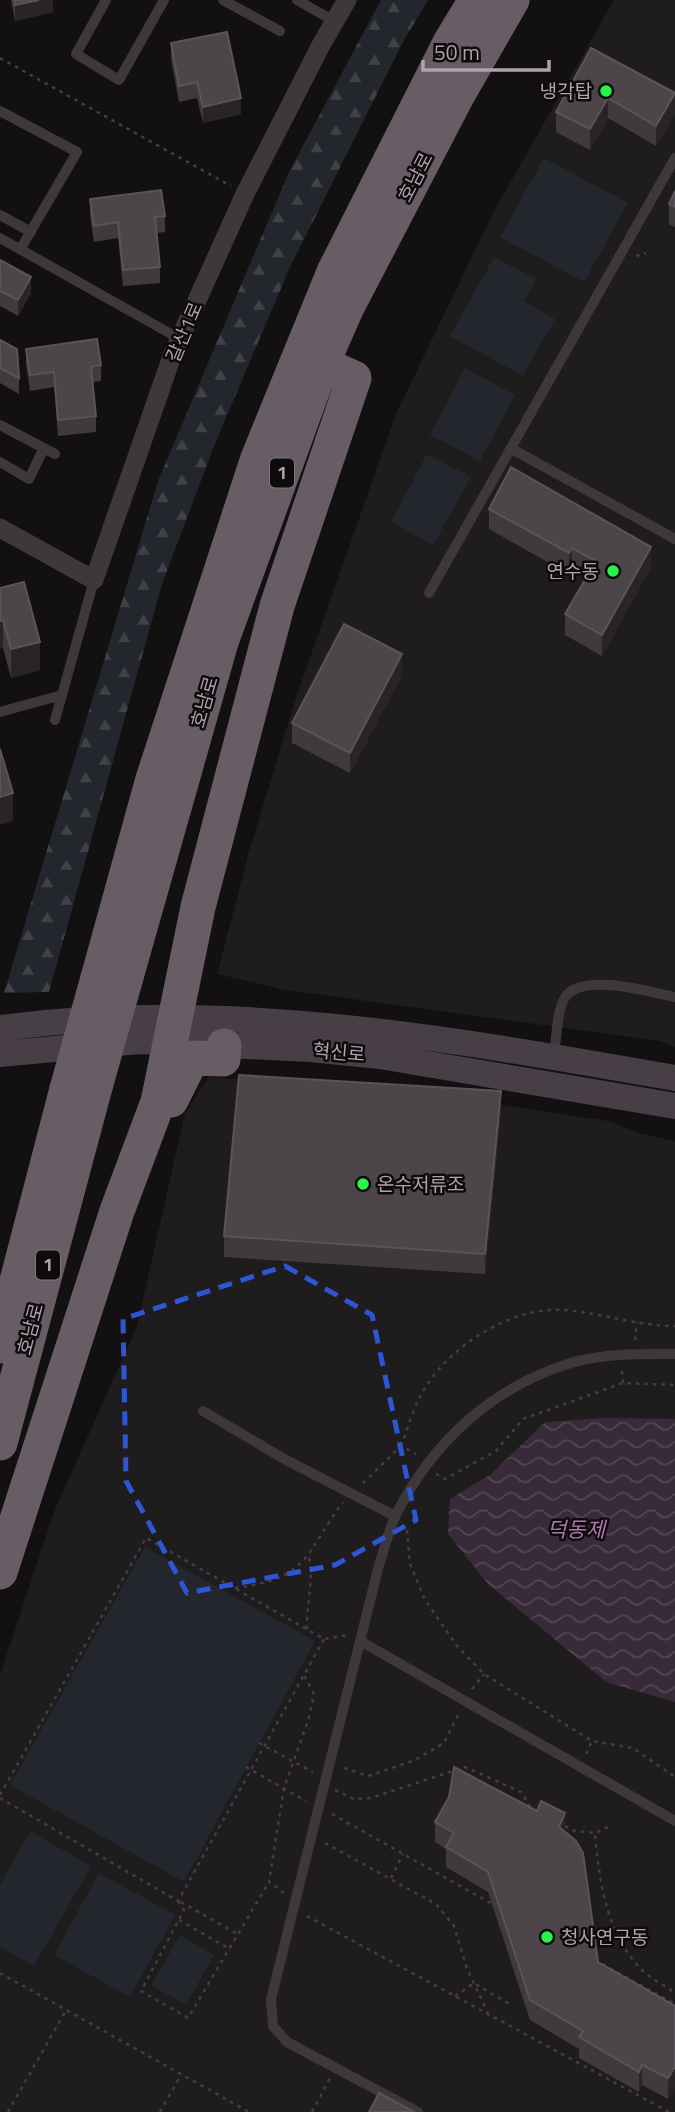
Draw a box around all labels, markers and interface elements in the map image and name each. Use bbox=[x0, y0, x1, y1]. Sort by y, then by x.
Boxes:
scale bar bbox=[423, 28, 549, 72]
text: 50 m bbox=[434, 36, 480, 68]
place label: 냉각탑 bbox=[540, 76, 593, 105]
marker: 냉각탑 bbox=[598, 83, 614, 99]
street label: 호남로 bbox=[390, 147, 439, 207]
street label: 갈산1로 bbox=[158, 297, 209, 367]
road number: 1 bbox=[270, 458, 294, 488]
place label: 연수동 bbox=[547, 556, 599, 585]
marker: 연수동 bbox=[605, 563, 621, 579]
street label: 호남로 bbox=[182, 673, 225, 731]
street label: 혁신로 bbox=[312, 1035, 366, 1068]
place label: 온수저류조 bbox=[377, 1169, 464, 1198]
marker: 온수저류조 bbox=[355, 1176, 371, 1192]
road number: 1 bbox=[36, 1250, 60, 1280]
street label: 호남로 bbox=[9, 1300, 50, 1358]
water label: 덕동제 bbox=[547, 1513, 608, 1545]
place label: 청사연구동 bbox=[561, 1922, 648, 1951]
marker: 청사연구동 bbox=[539, 1929, 555, 1945]

